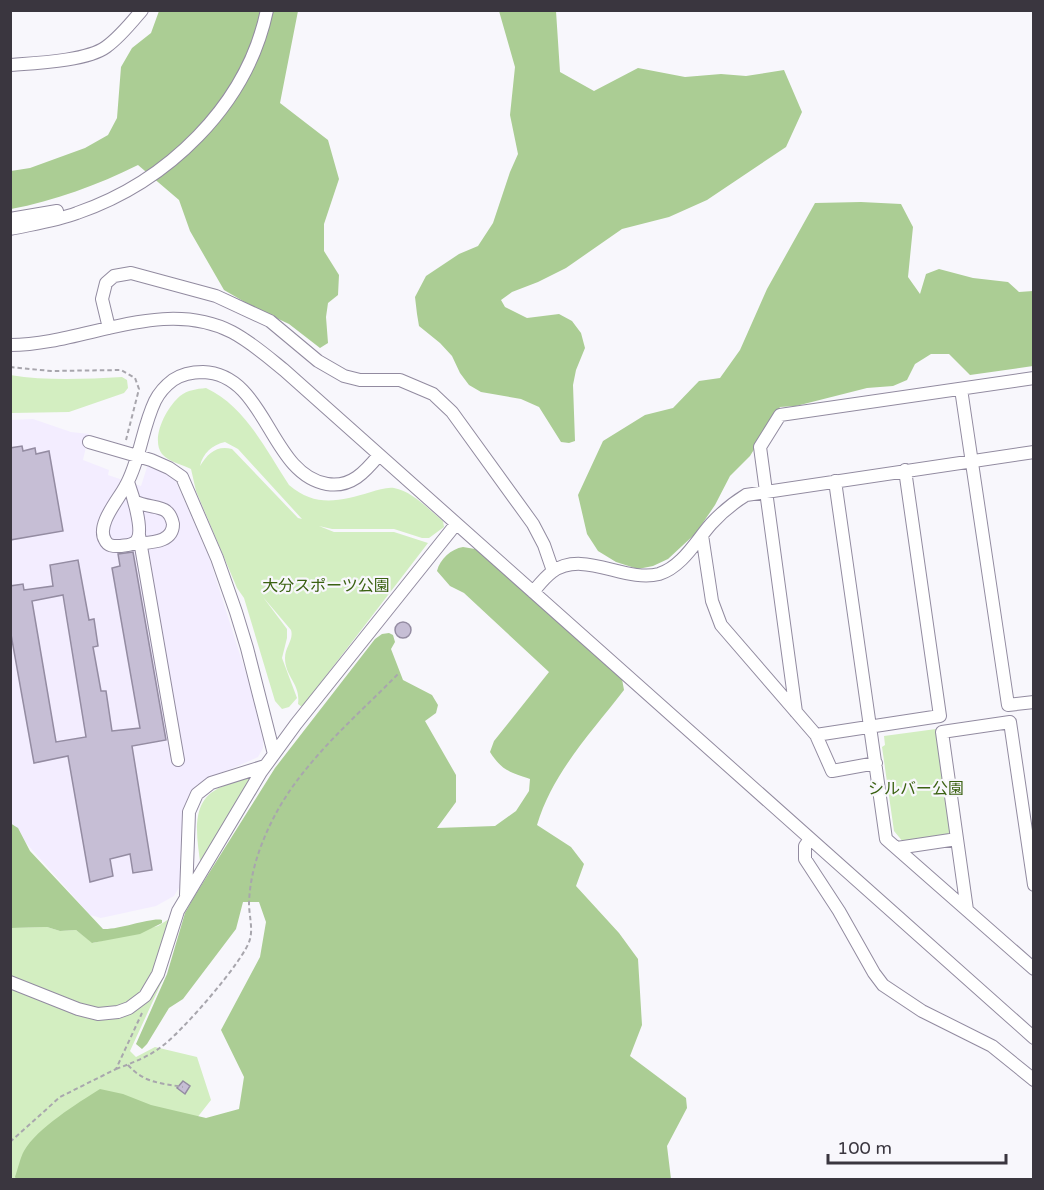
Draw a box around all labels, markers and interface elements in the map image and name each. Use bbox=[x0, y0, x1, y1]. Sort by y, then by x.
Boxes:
park label: 大分スポーツ公園 bbox=[262, 576, 390, 596]
park label: シルバー公園 bbox=[868, 779, 964, 799]
scale bar bbox=[828, 1127, 1006, 1165]
text: 100 m bbox=[837, 1137, 892, 1159]

